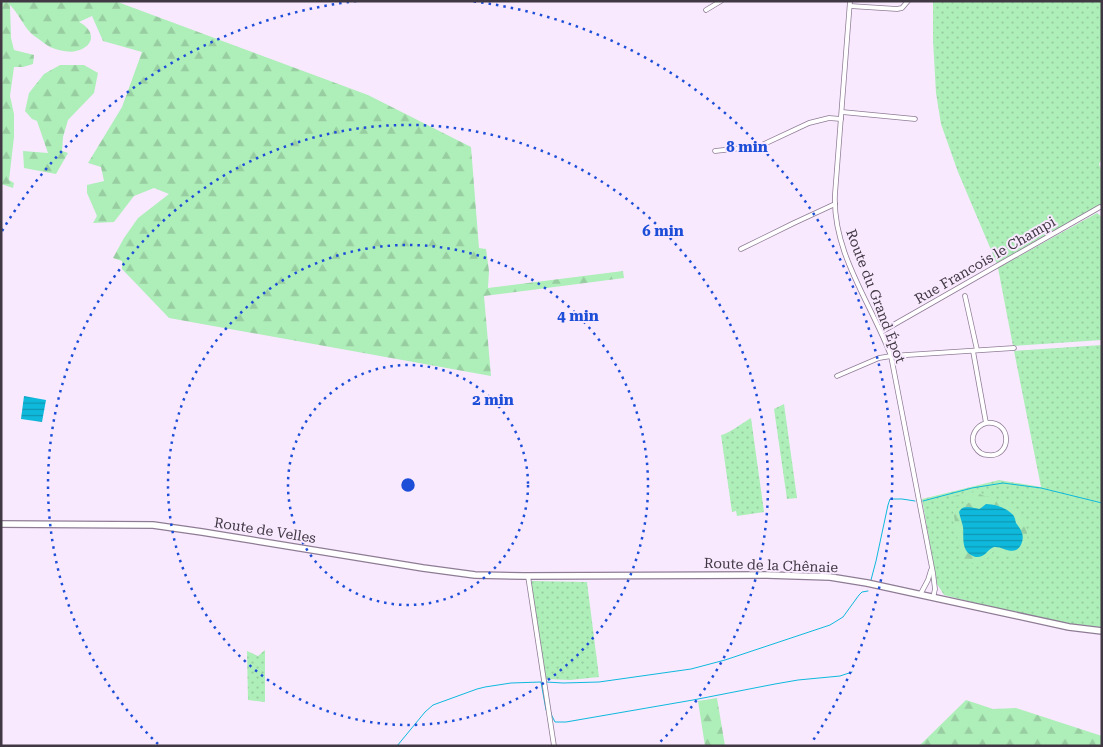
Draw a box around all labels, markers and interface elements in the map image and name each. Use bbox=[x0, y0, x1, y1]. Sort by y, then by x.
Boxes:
text: 8 min bbox=[726, 138, 768, 156]
street label: Rue Francois le Champi bbox=[912, 213, 1059, 307]
text: 6 min bbox=[642, 222, 684, 240]
street label: Route du Grand Épot bbox=[843, 227, 909, 365]
text: 4 min bbox=[557, 307, 599, 325]
text: 2 min bbox=[472, 391, 514, 409]
centre of rings bbox=[399, 476, 417, 494]
street label: Route de Velles bbox=[213, 514, 317, 546]
street label: Route de la Chênaie bbox=[704, 555, 839, 575]

